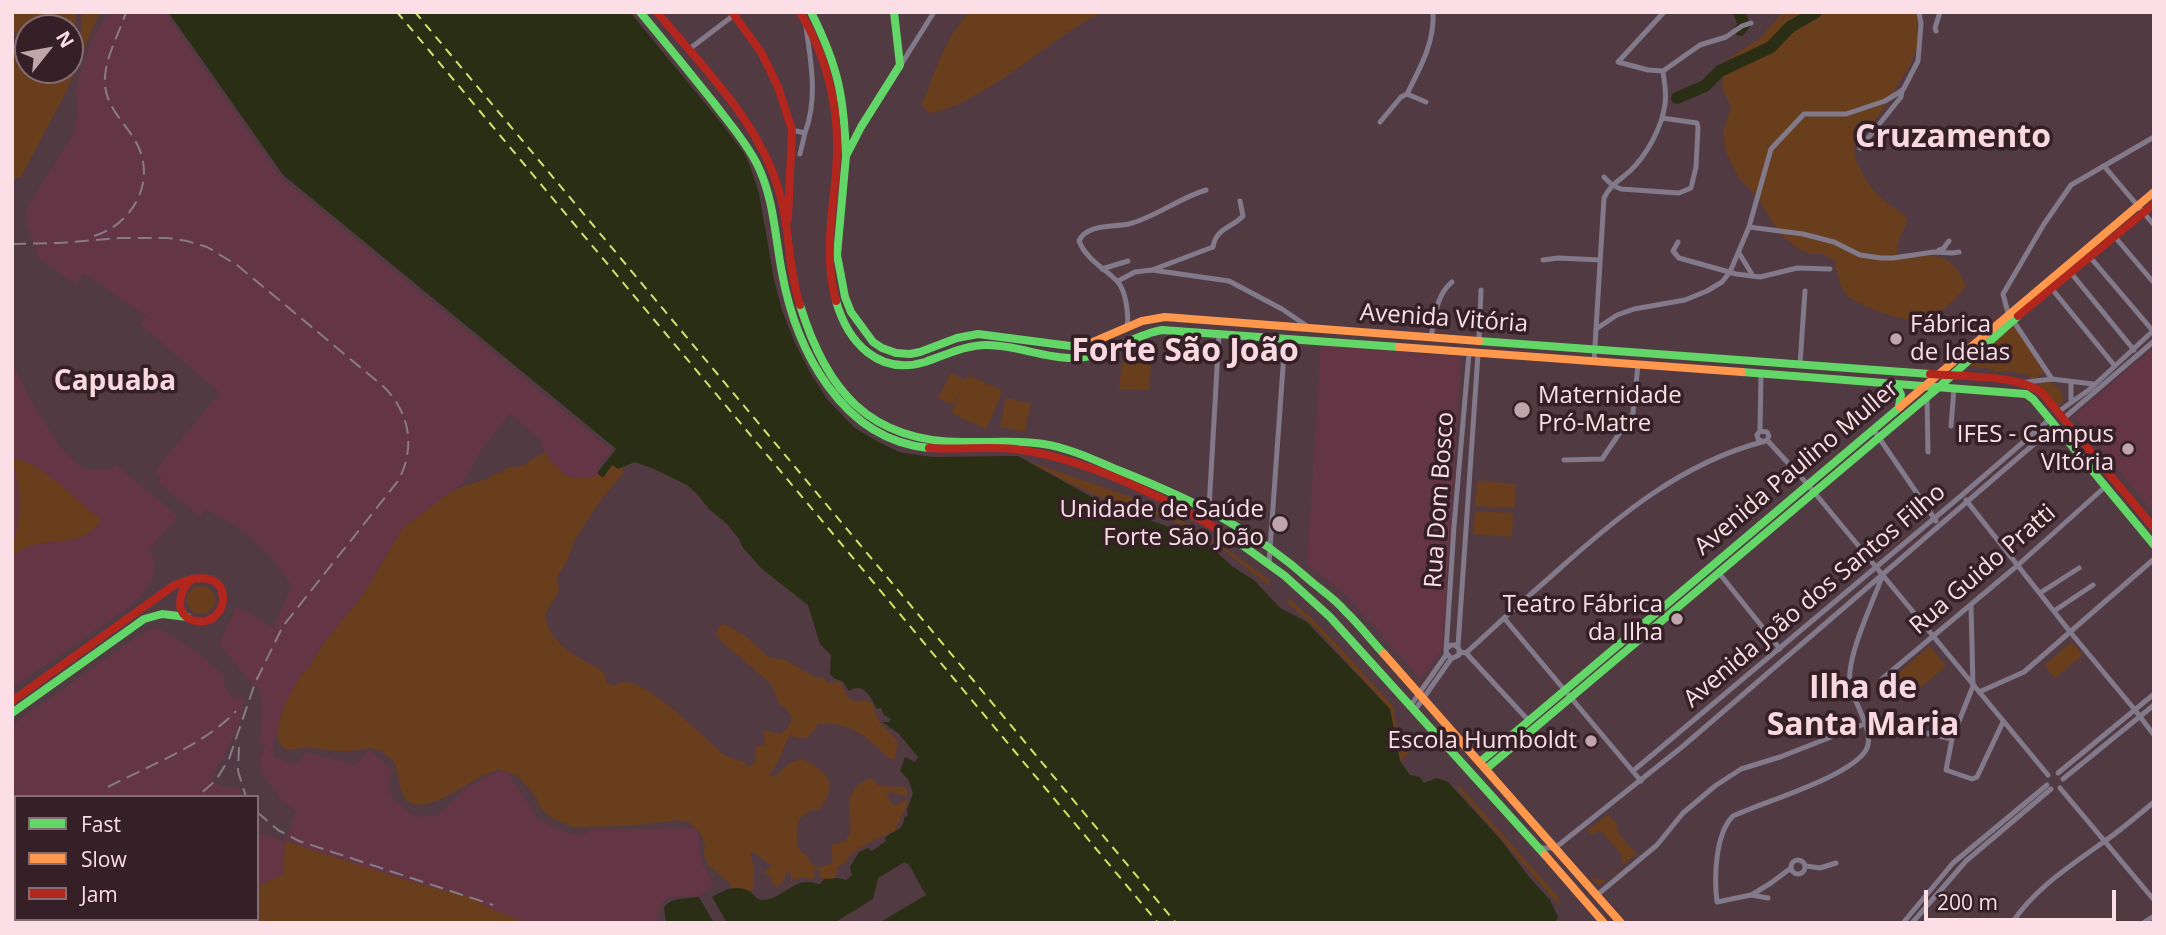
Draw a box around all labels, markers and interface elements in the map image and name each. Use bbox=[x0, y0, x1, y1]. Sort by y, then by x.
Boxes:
north arrow bbox=[14, 14, 84, 84]
text: N bbox=[50, 26, 80, 53]
district label: Cruzamento bbox=[1855, 119, 2051, 157]
street label: Avenida Vitória bbox=[1359, 299, 1529, 339]
place label: Fábrica de Ideias bbox=[1910, 311, 2010, 367]
marker: Fábrica de Ideias bbox=[1888, 331, 1904, 347]
district label: Forte São João bbox=[1071, 333, 1299, 371]
district label: Capuaba bbox=[54, 365, 176, 399]
street label: Avenida Paulino Muller bbox=[1689, 374, 1905, 562]
place label: Maternidade Pró-Matre bbox=[1538, 382, 1682, 438]
marker: Maternidade Pró-Matre bbox=[1512, 400, 1532, 420]
street label: Rua Dom Bosco bbox=[1419, 411, 1461, 589]
place label: IFES - Campus VItória bbox=[1957, 421, 2114, 477]
marker: IFES - Campus VItória bbox=[2120, 441, 2136, 457]
street label: Avenida João dos Santos Filho bbox=[1678, 478, 1952, 714]
place label: Unidade de Saúde Forte São João bbox=[1060, 496, 1264, 552]
street label: Rua Guido Pratti bbox=[1904, 499, 2062, 641]
marker: Unidade de Saúde Forte São João bbox=[1270, 514, 1290, 534]
place label: Teatro Fábrica da Ilha bbox=[1503, 591, 1663, 647]
marker: Teatro Fábrica da Ilha bbox=[1669, 611, 1685, 627]
district label: Ilha de Santa Maria bbox=[1767, 670, 1959, 745]
place label: Escola Humboldt bbox=[1388, 727, 1577, 755]
marker: Escola Humboldt bbox=[1583, 733, 1599, 749]
legend bbox=[14, 795, 259, 921]
text: Fast bbox=[81, 810, 121, 838]
text: Slow bbox=[81, 845, 127, 873]
scale bar bbox=[1928, 876, 2120, 920]
text: Jam bbox=[81, 880, 118, 908]
text: 200 m bbox=[1937, 888, 1998, 916]

